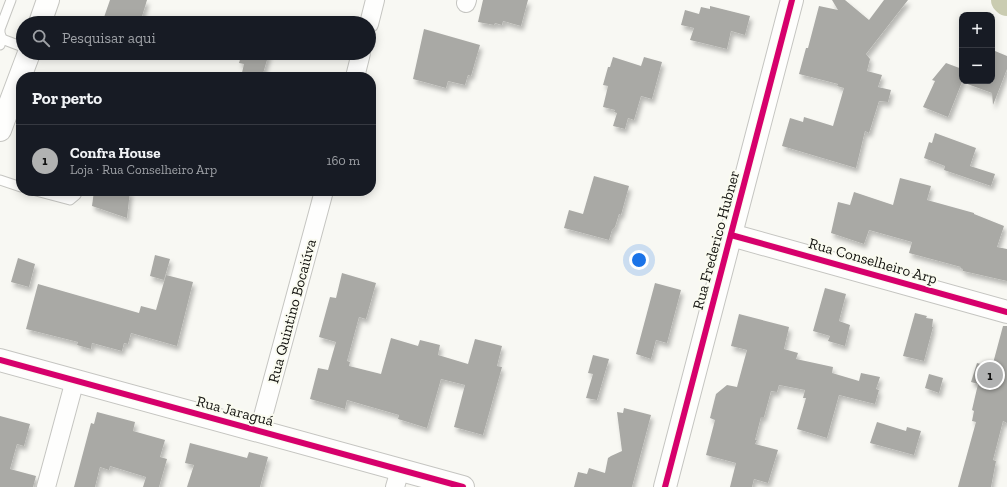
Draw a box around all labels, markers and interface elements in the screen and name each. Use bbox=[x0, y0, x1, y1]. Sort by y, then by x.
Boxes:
map controls bbox=[959, 12, 995, 84]
button: + bbox=[959, 12, 995, 48]
search box bbox=[16, 16, 376, 60]
icon: search bbox=[30, 27, 52, 49]
text: Pesquisar aqui bbox=[62, 29, 156, 47]
button: − bbox=[959, 48, 995, 84]
text: Por perto bbox=[32, 88, 102, 108]
text: Confra House bbox=[70, 144, 160, 162]
text: 1 bbox=[42, 153, 48, 168]
text: 160 m bbox=[326, 153, 360, 168]
text: Loja · Rua Conselheiro Arp bbox=[70, 162, 217, 177]
street label: Rua Frederico Hubner bbox=[689, 168, 743, 312]
street label: Rua Conselheiro Arp bbox=[807, 234, 939, 288]
street label: Rua Quintino Bocaiúva bbox=[264, 237, 320, 385]
your location bbox=[629, 250, 649, 270]
pin: 1 bbox=[977, 360, 1003, 390]
street label: Rua Jaraguá bbox=[194, 392, 276, 430]

